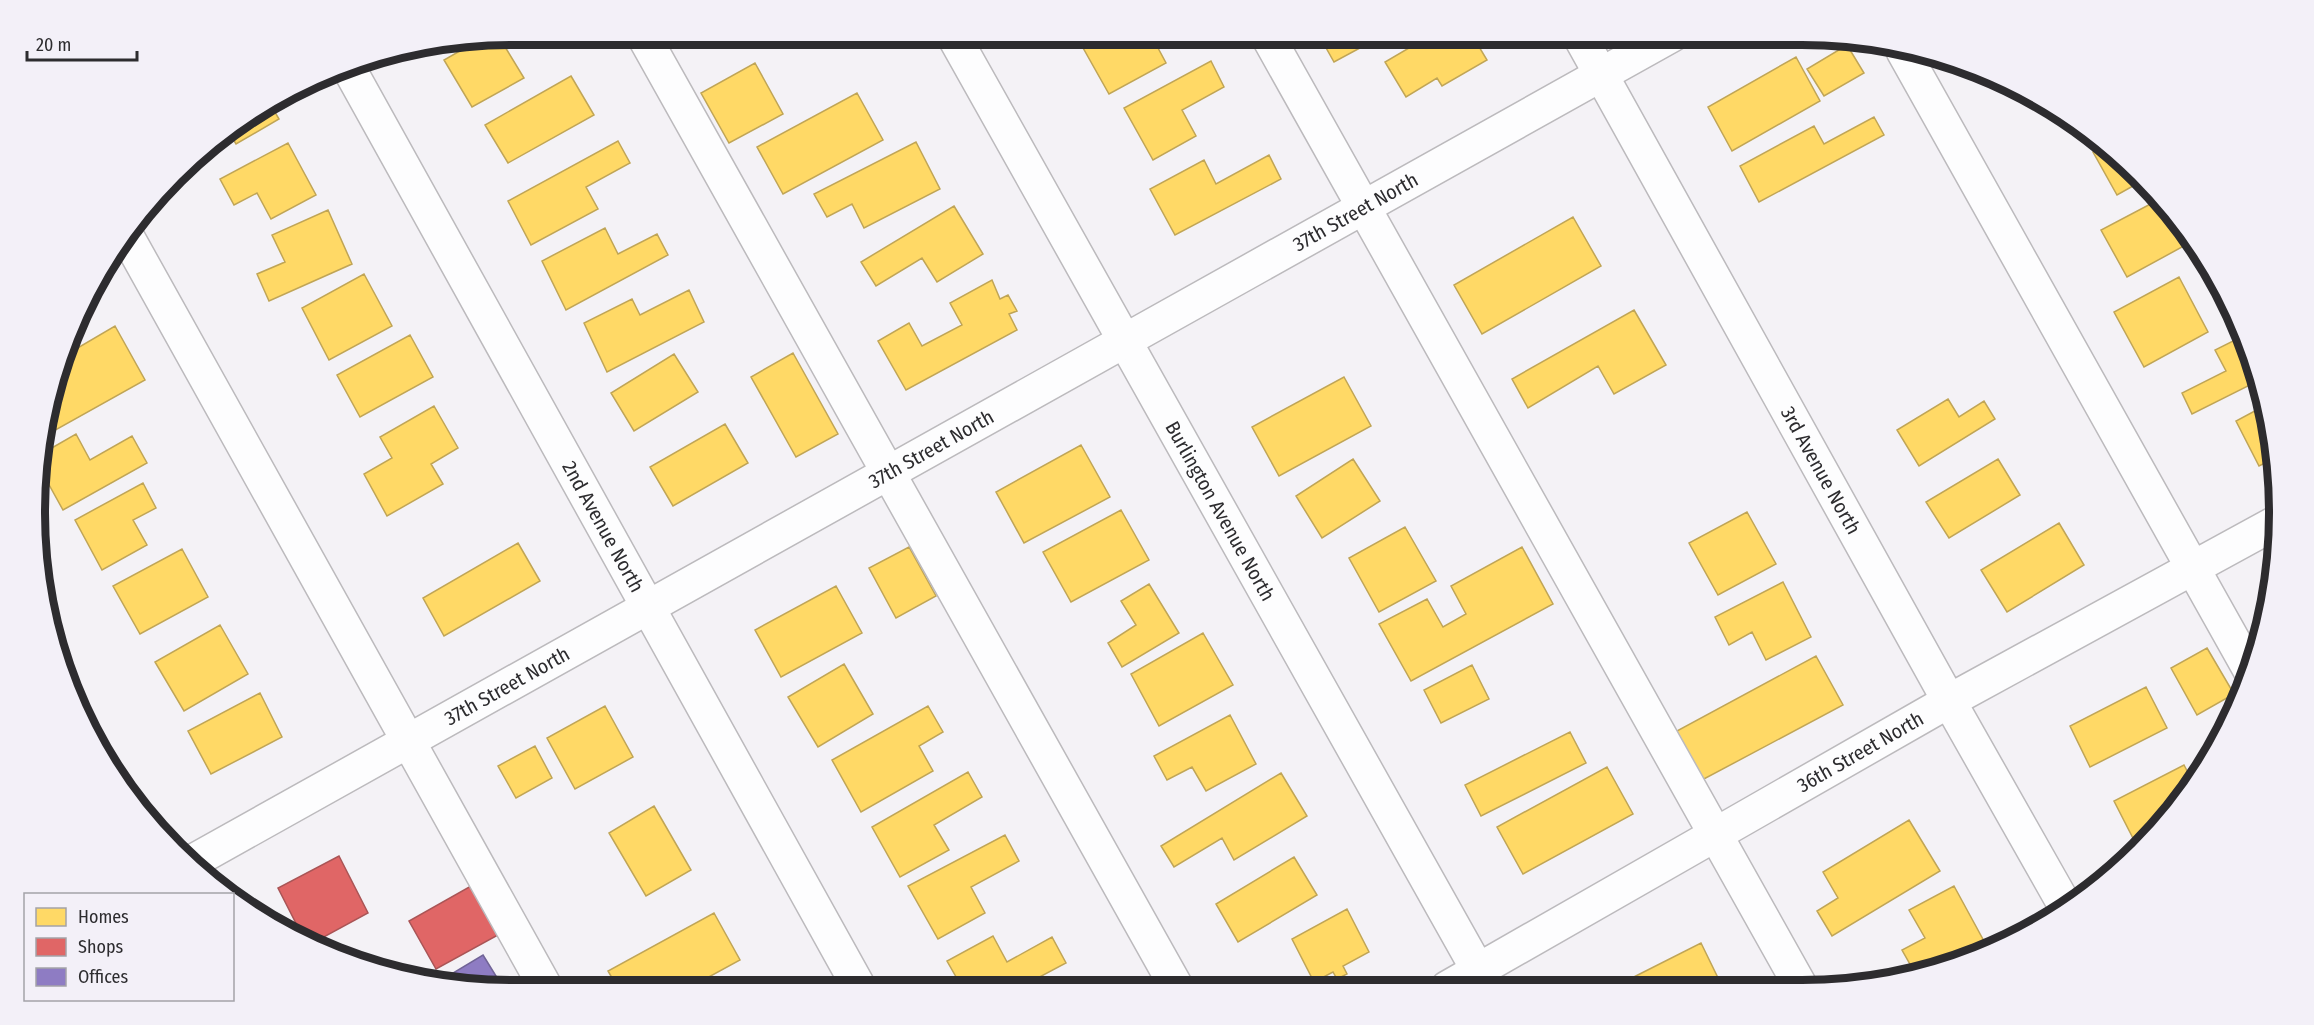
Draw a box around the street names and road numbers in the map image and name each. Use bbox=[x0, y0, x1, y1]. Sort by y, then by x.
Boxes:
street label: 37th Street North bbox=[1289, 167, 1422, 256]
street label: 3rd Avenue North bbox=[1776, 402, 1866, 538]
street label: 37th Street North bbox=[864, 404, 998, 493]
street label: Burlington Avenue North bbox=[1160, 417, 1280, 605]
street label: 2nd Avenue North bbox=[557, 457, 649, 596]
street label: 37th Street North bbox=[440, 641, 574, 730]
street label: 36th Street North bbox=[1793, 706, 1928, 797]

